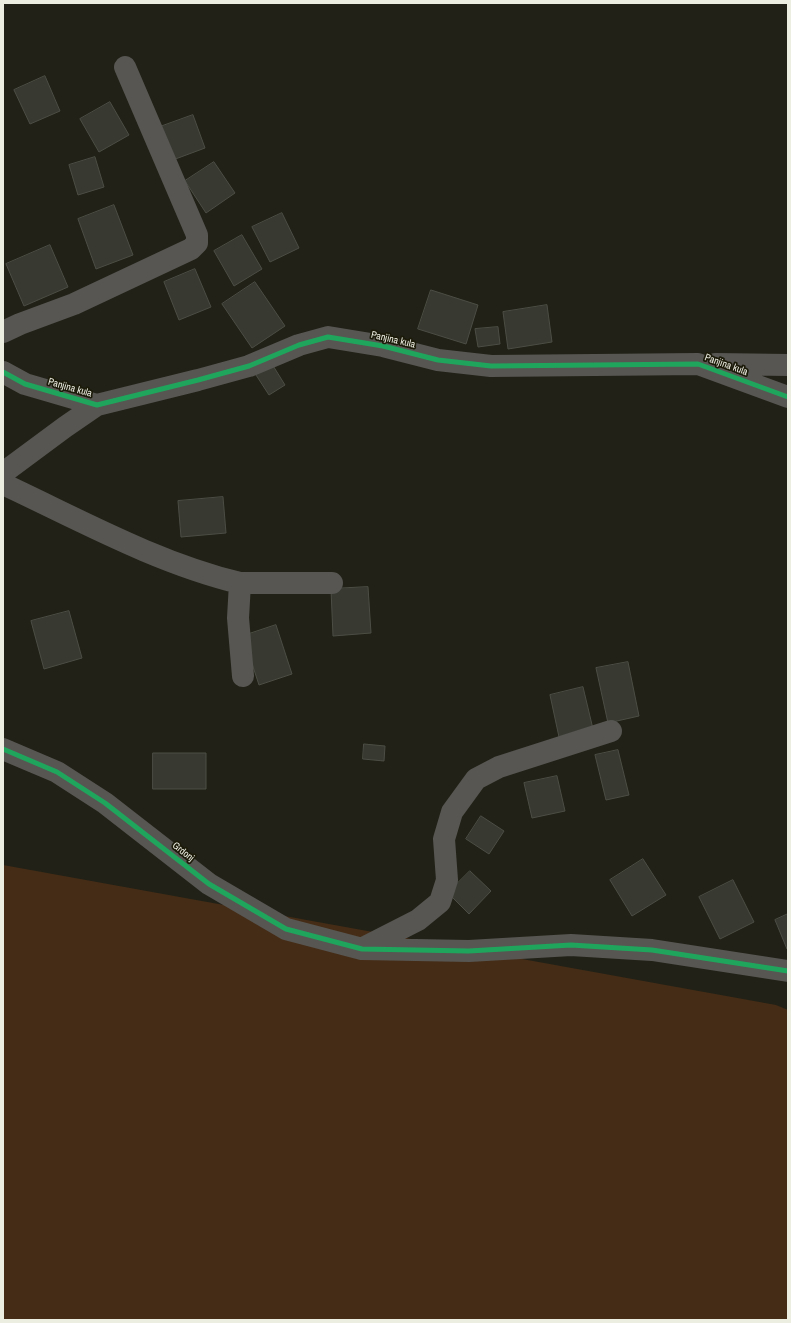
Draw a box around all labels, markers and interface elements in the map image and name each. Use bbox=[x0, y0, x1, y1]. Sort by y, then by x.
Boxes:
street label: Panjina kula bbox=[370, 329, 416, 351]
street label: Panjina kula bbox=[703, 352, 749, 378]
street label: Panjina kula bbox=[47, 376, 93, 400]
street label: Grdonj bbox=[170, 840, 196, 864]

